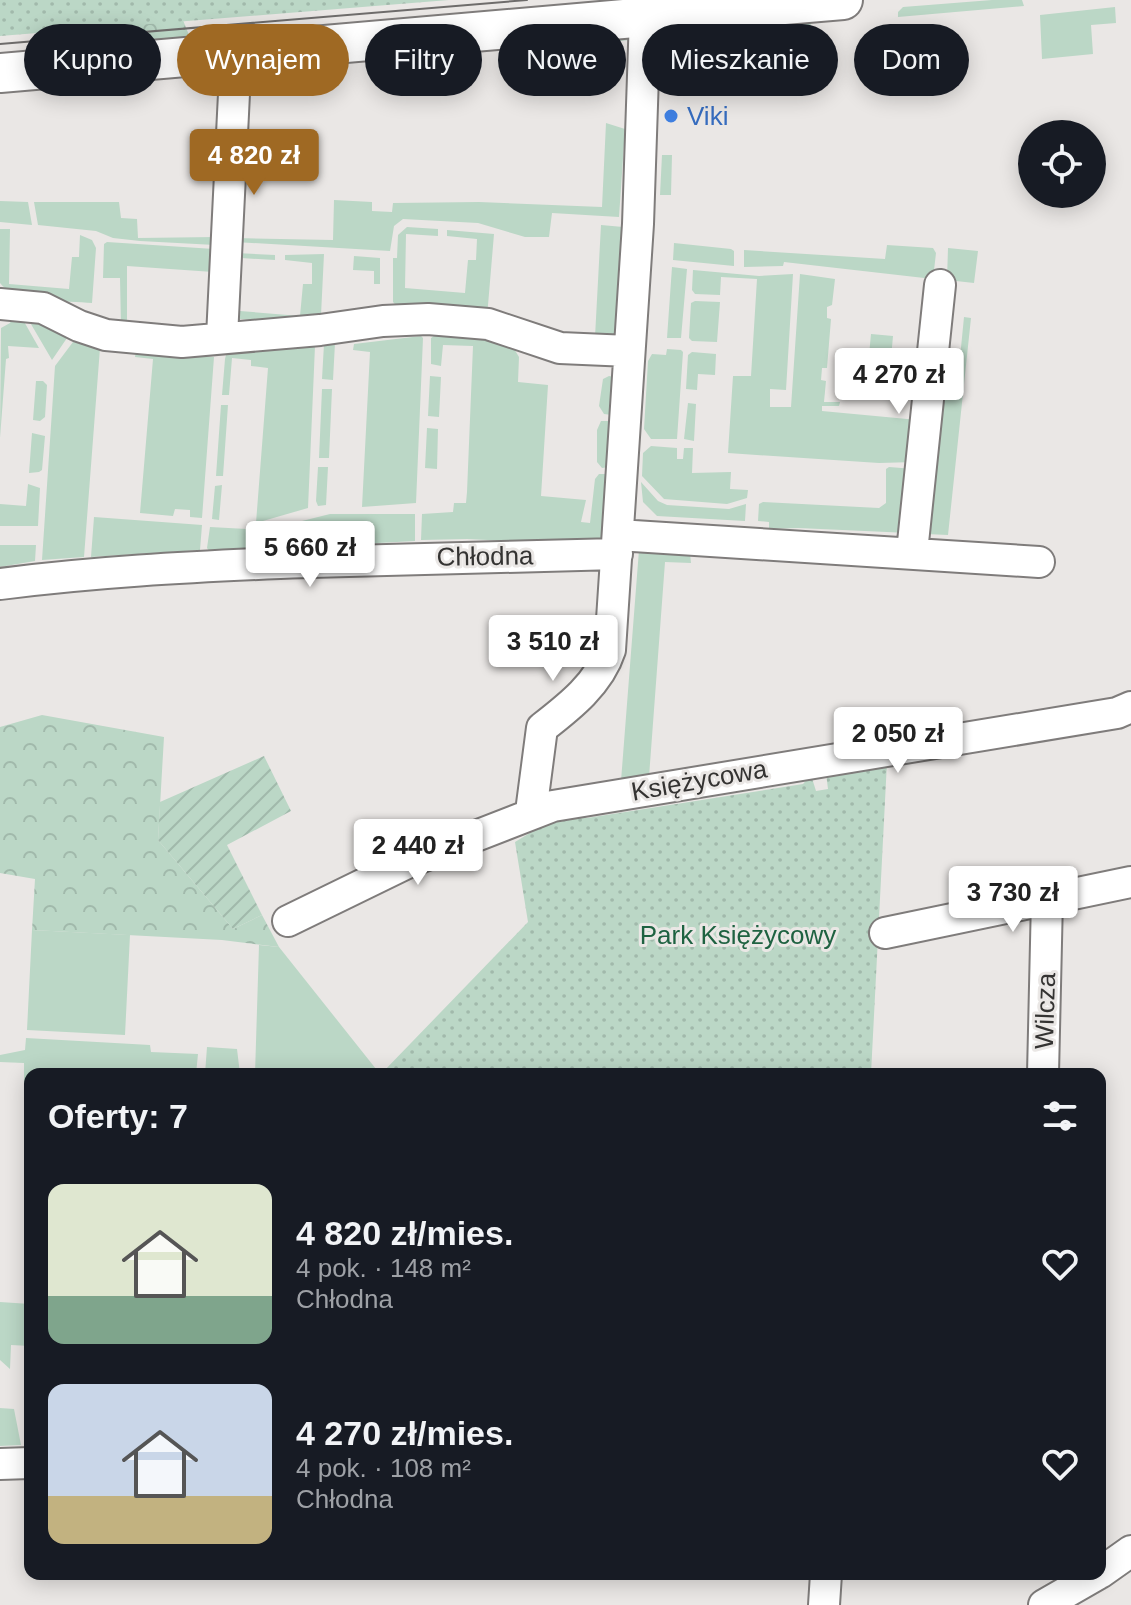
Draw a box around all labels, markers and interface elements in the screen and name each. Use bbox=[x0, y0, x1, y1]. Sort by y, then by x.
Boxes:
chip: Kupno bbox=[24, 24, 161, 96]
chip: Wynajem bbox=[177, 24, 349, 96]
chip: Filtry bbox=[365, 24, 482, 96]
chip: Nowe bbox=[498, 24, 626, 96]
chip: Mieszkanie bbox=[642, 24, 838, 96]
chip: Dom bbox=[854, 24, 969, 96]
place label: Viki bbox=[687, 101, 728, 131]
marker: Viki bbox=[662, 107, 680, 125]
map controls bbox=[1018, 120, 1106, 208]
button: locate bbox=[1018, 120, 1106, 208]
pin: 4 820 zł bbox=[171, 129, 337, 197]
text: 4 820 zł bbox=[208, 140, 300, 170]
pin: 4 270 zł bbox=[816, 348, 982, 416]
text: 4 270 zł bbox=[853, 359, 945, 389]
pin: 5 660 zł bbox=[227, 521, 393, 589]
text: 5 660 zł bbox=[264, 532, 356, 562]
street label: Chłodna bbox=[436, 540, 534, 572]
pin: 3 510 zł bbox=[470, 615, 636, 683]
text: 3 510 zł bbox=[507, 626, 599, 656]
pin: 2 050 zł bbox=[815, 707, 981, 775]
text: 2 050 zł bbox=[852, 718, 944, 748]
street label: Księżycowa bbox=[629, 753, 770, 807]
pin: 2 440 zł bbox=[335, 819, 501, 887]
text: 2 440 zł bbox=[372, 830, 464, 860]
pin: 3 730 zł bbox=[930, 866, 1096, 934]
text: 3 730 zł bbox=[967, 877, 1059, 907]
park label: Park Księżycowy bbox=[640, 920, 836, 950]
street label: Wilcza bbox=[1029, 972, 1061, 1050]
icon: filters bbox=[1038, 1094, 1082, 1138]
text: Oferty: 7 bbox=[48, 1097, 188, 1135]
text: 4 820 zł/mies. bbox=[296, 1214, 513, 1252]
icon: home bbox=[112, 1216, 208, 1312]
icon: heart bbox=[1038, 1242, 1082, 1286]
text: 4 pok. · 148 m² bbox=[296, 1253, 471, 1283]
text: Chłodna bbox=[296, 1284, 393, 1314]
text: 4 270 zł/mies. bbox=[296, 1414, 513, 1452]
icon: home bbox=[112, 1416, 208, 1512]
icon: heart bbox=[1038, 1442, 1082, 1486]
text: 4 pok. · 108 m² bbox=[296, 1453, 471, 1483]
text: Chłodna bbox=[296, 1484, 393, 1514]

